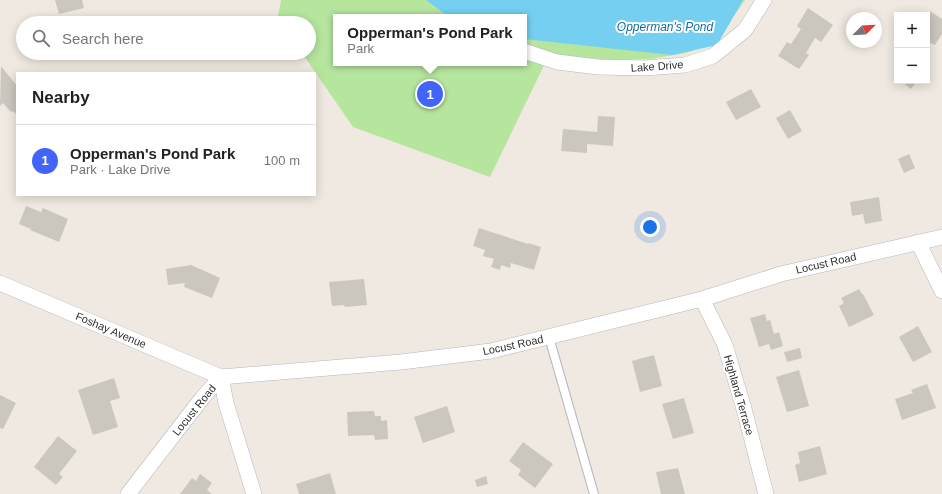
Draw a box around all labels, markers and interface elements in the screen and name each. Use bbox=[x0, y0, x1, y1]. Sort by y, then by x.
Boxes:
north arrow bbox=[846, 12, 882, 48]
map controls bbox=[894, 12, 930, 84]
button: + bbox=[894, 12, 930, 48]
popup bbox=[333, 14, 527, 66]
search box bbox=[16, 16, 316, 60]
water label: Opperman's Pond bbox=[617, 20, 713, 34]
text: Opperman's Pond Park bbox=[347, 24, 513, 41]
icon: search bbox=[30, 27, 52, 49]
text: Search here bbox=[62, 30, 144, 47]
text: Park bbox=[347, 41, 374, 56]
button: − bbox=[894, 48, 930, 84]
street label: Lake Drive bbox=[630, 58, 684, 74]
pin: 1 bbox=[417, 79, 443, 109]
text: Nearby bbox=[32, 88, 90, 107]
text: Opperman's Pond Park bbox=[70, 145, 235, 162]
text: 1 bbox=[41, 153, 49, 168]
text: 100 m bbox=[264, 153, 300, 168]
text: Park · Lake Drive bbox=[70, 162, 170, 177]
your location bbox=[640, 217, 660, 237]
street label: Locust Road bbox=[795, 250, 857, 276]
street label: Foshay Avenue bbox=[74, 310, 148, 350]
street label: Locust Road bbox=[482, 333, 544, 357]
street label: Highland Terrace bbox=[722, 353, 756, 437]
street label: Locust Road bbox=[170, 382, 218, 438]

